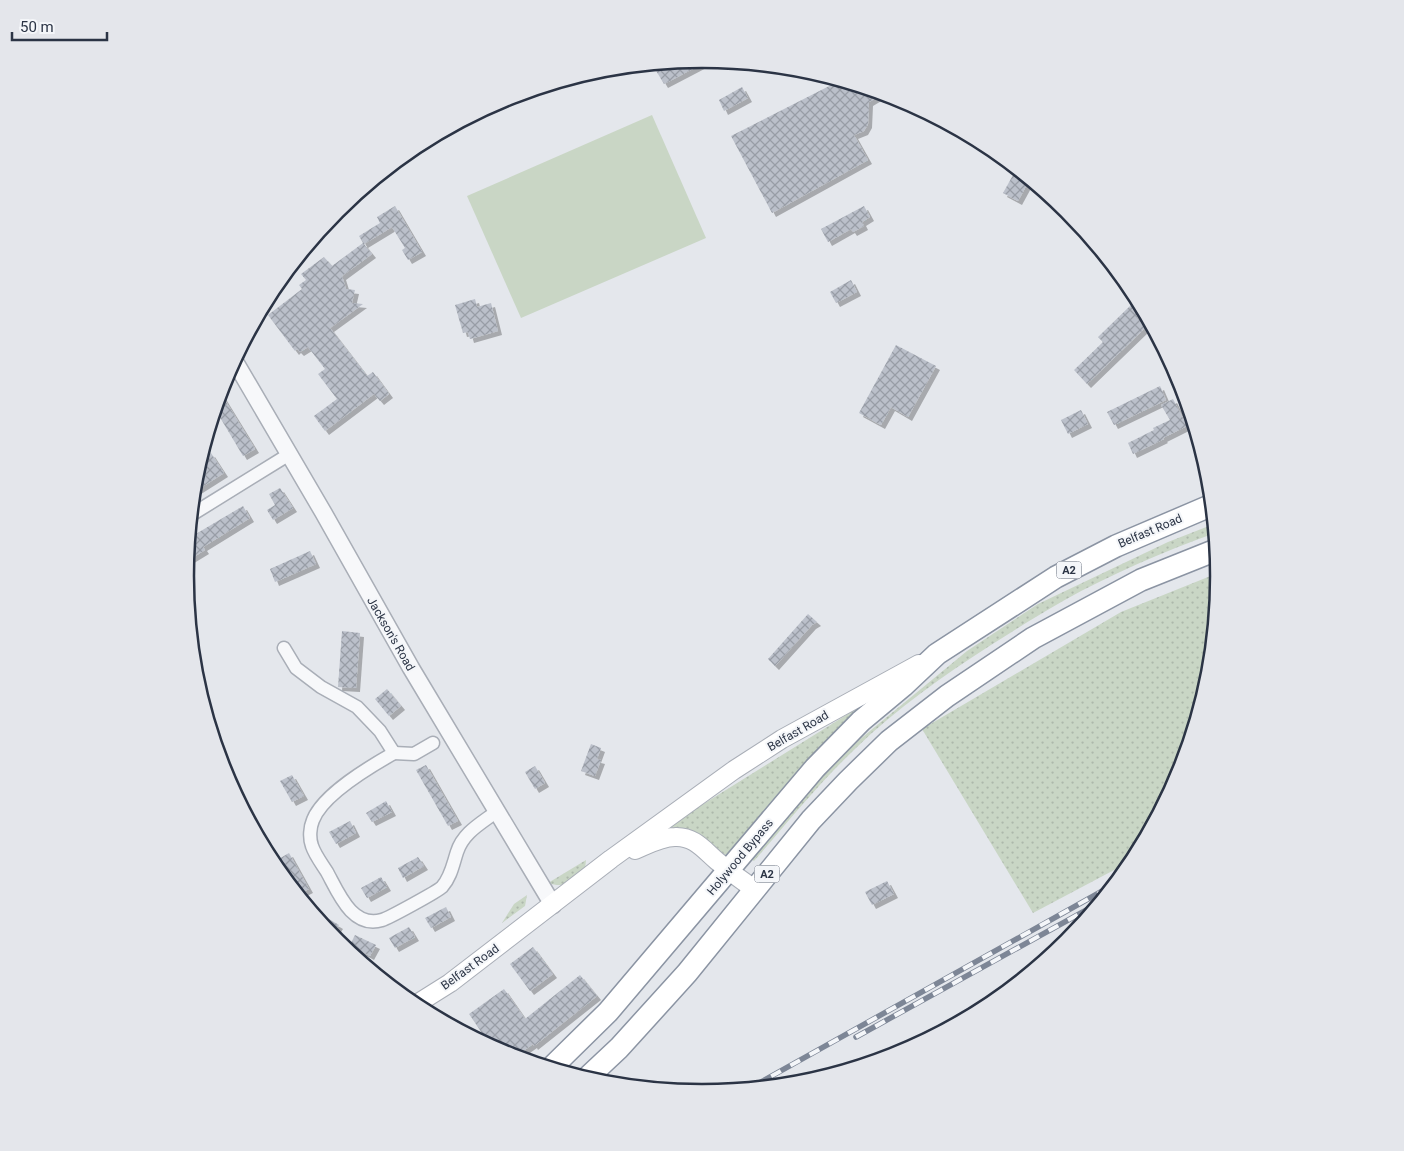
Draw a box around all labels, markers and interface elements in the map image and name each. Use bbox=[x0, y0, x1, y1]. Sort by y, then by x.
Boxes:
scale bar bbox=[12, 10, 108, 42]
text: 50 m bbox=[20, 18, 54, 36]
street label: Belfast Road bbox=[1116, 511, 1184, 551]
road number: A2 bbox=[1056, 562, 1082, 578]
street label: Jackson's Road bbox=[364, 595, 418, 673]
street label: Belfast Road bbox=[765, 708, 831, 754]
street label: Holywood Bypass bbox=[704, 816, 776, 898]
road number: A2 bbox=[754, 866, 780, 882]
street label: Belfast Road bbox=[438, 941, 502, 993]

